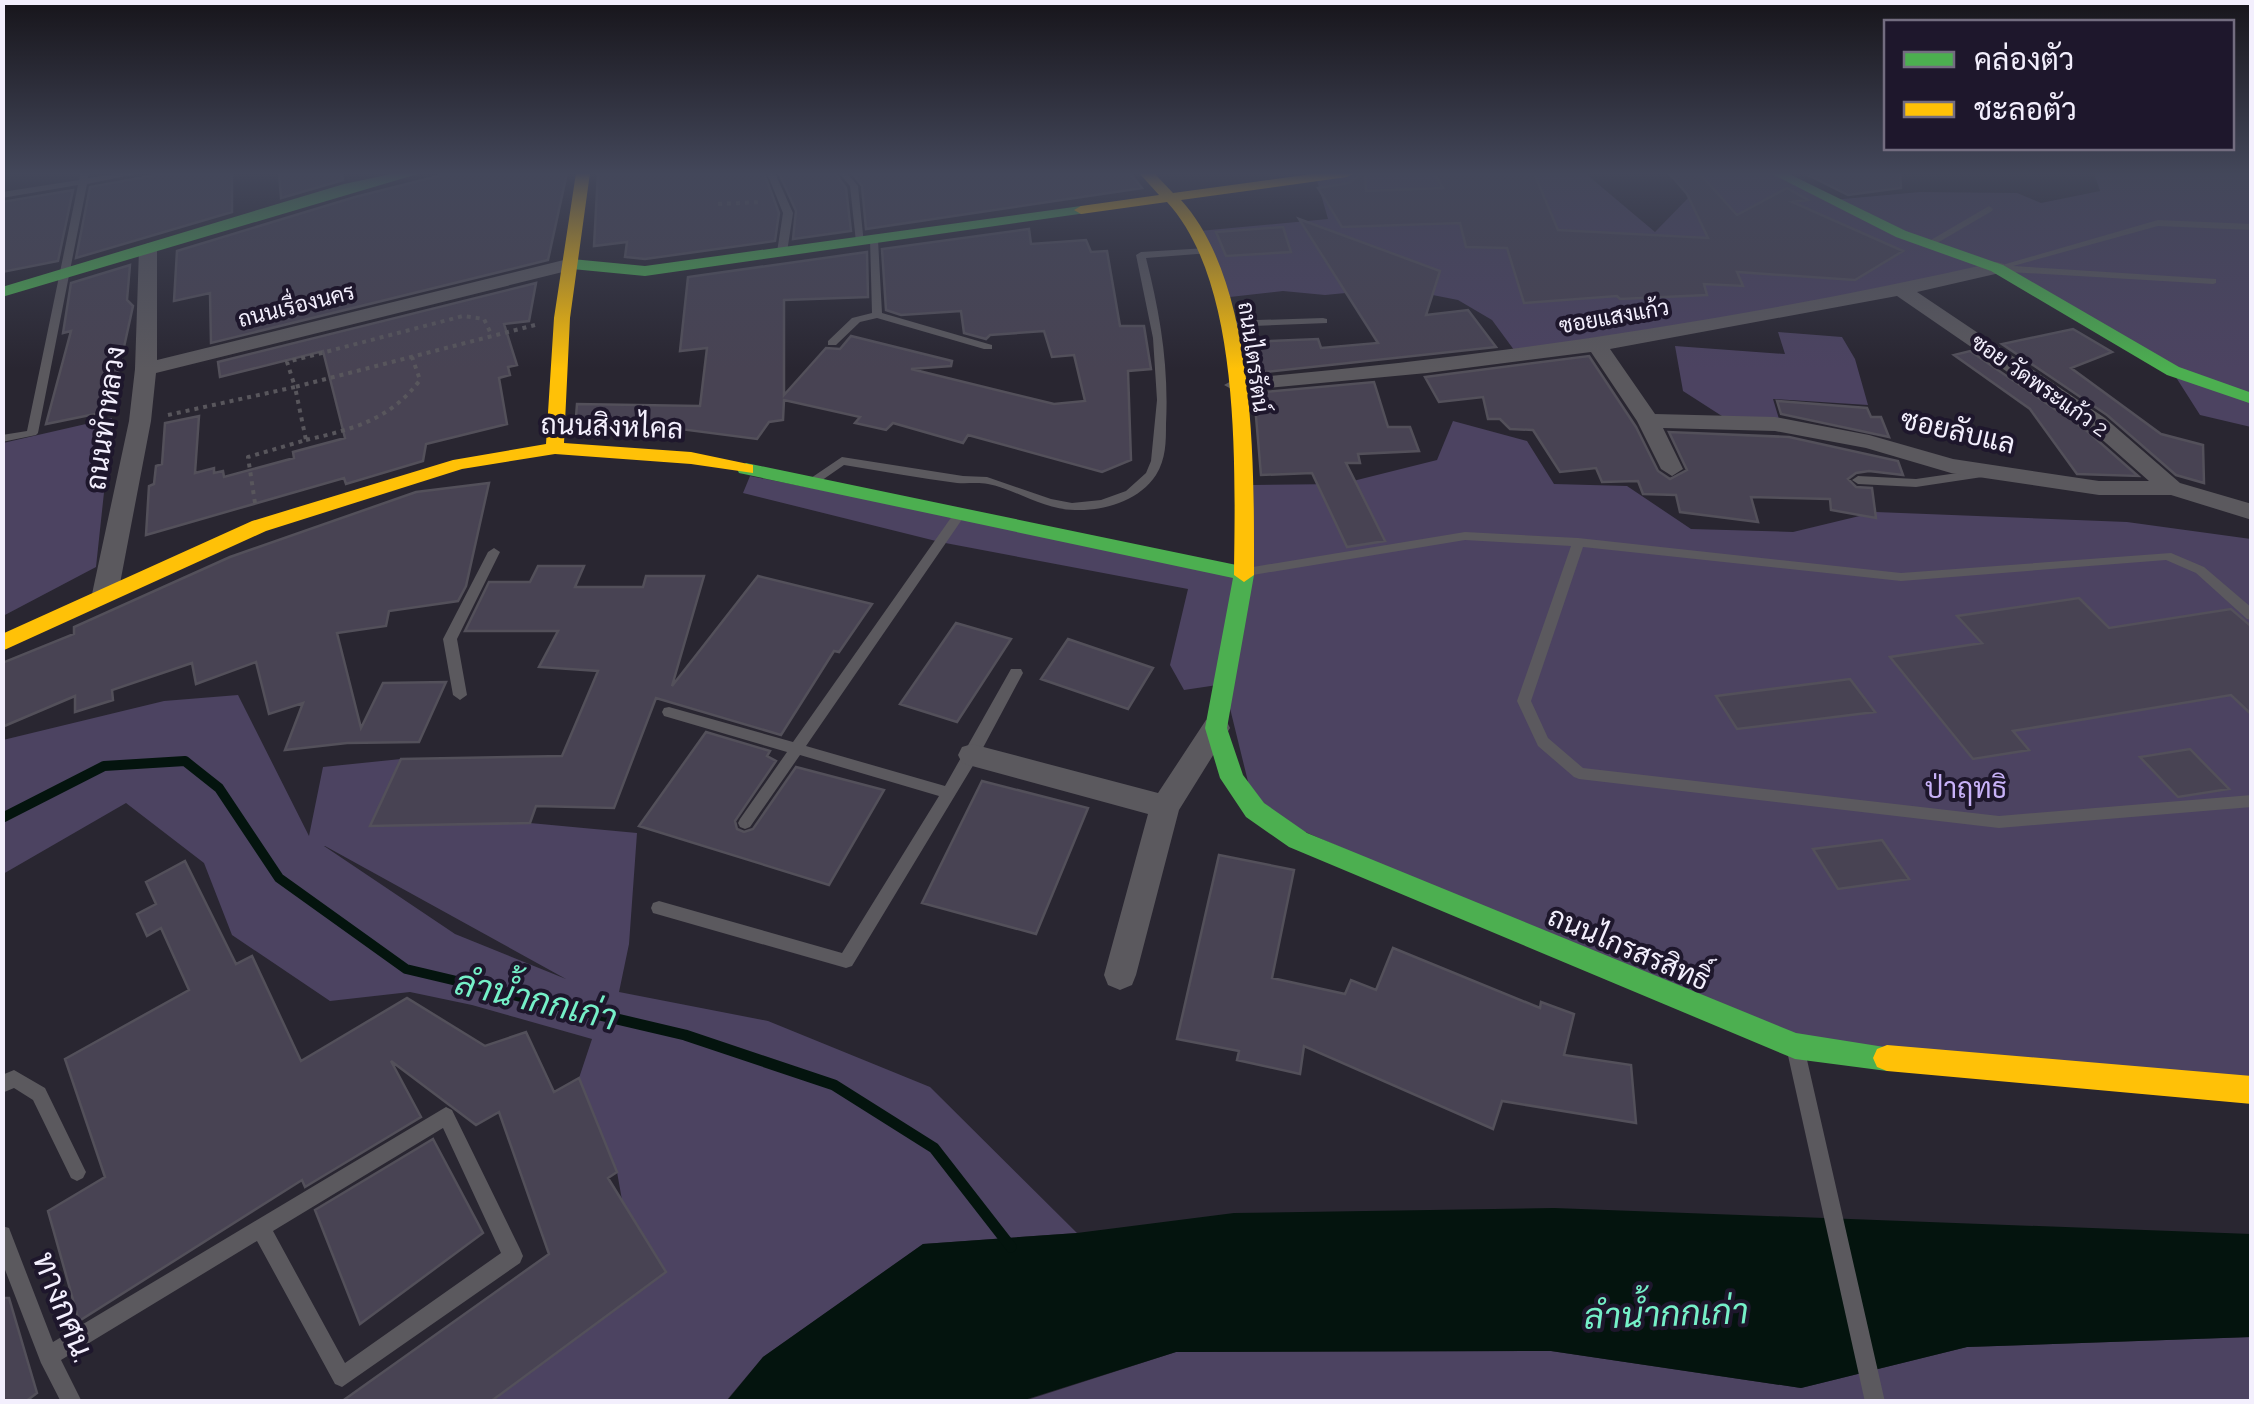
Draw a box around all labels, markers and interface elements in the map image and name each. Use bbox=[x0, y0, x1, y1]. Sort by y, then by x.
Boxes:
legend bbox=[1884, 20, 2234, 150]
text: คล่องตัว bbox=[1974, 41, 2074, 77]
text: ชะลอตัว bbox=[1974, 91, 2077, 127]
street label: ถนนเรื่องนคร bbox=[234, 272, 357, 332]
street label: ซอยแสงแก้ว bbox=[1557, 293, 1671, 338]
street label: ถนนไตรรัตน์ bbox=[1233, 300, 1276, 414]
street label: ซอย วัดพระแก้ว 2 bbox=[1967, 327, 2114, 442]
street label: ถนนทำหลวง bbox=[79, 344, 132, 492]
street label: ซอยลับแล bbox=[1897, 400, 2019, 461]
street label: ถนนสิงหไคล bbox=[540, 405, 684, 445]
park label: ป่าฤทธิ bbox=[1925, 772, 2007, 806]
street label: ถนนไกรสรสิทธิ์ bbox=[1543, 893, 1718, 997]
water label: ลำน้ำกกเก่า bbox=[451, 950, 624, 1038]
street label: ทางกศน. bbox=[26, 1246, 103, 1367]
water label: ลำน้ำกกเก่า bbox=[1583, 1279, 1749, 1337]

